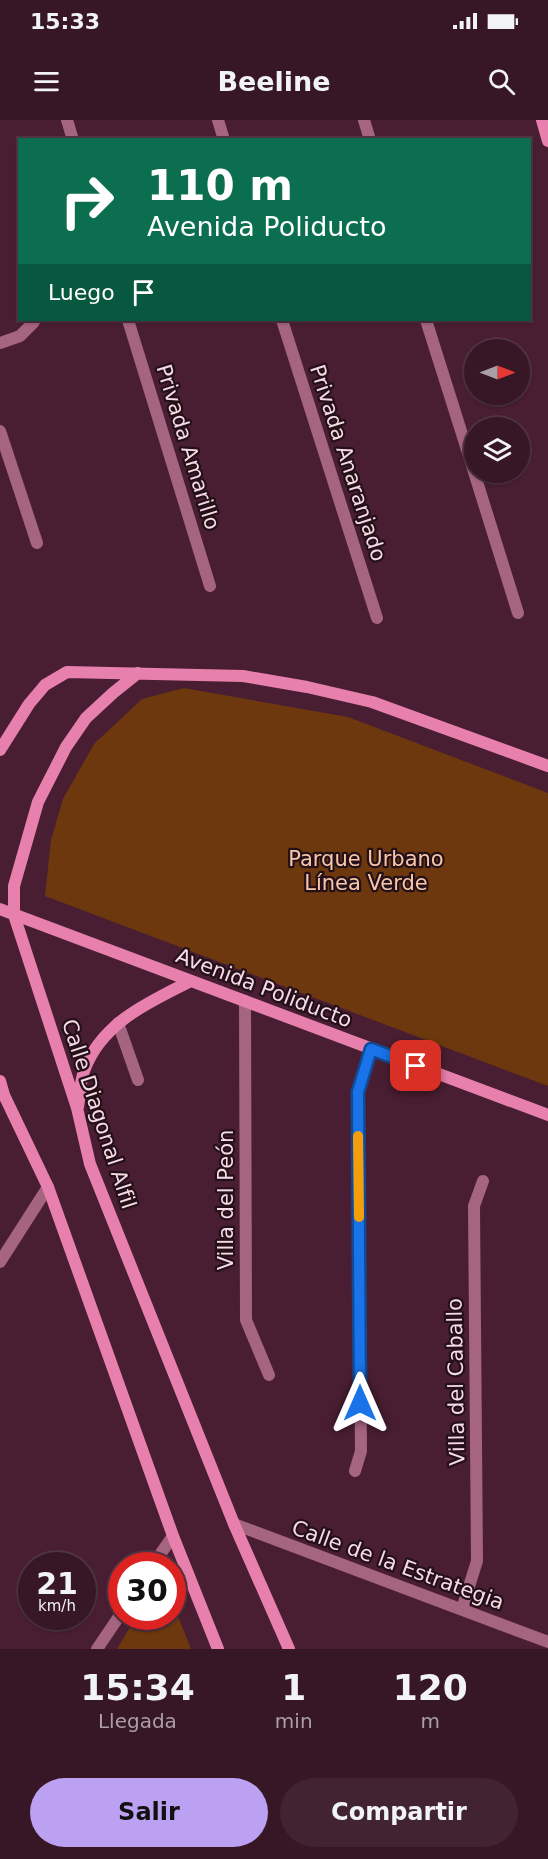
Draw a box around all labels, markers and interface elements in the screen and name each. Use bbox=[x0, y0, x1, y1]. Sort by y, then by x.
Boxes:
text: 15:33 bbox=[30, 9, 100, 34]
icon: menu bbox=[30, 65, 63, 98]
icon: search bbox=[485, 65, 518, 98]
text: Beeline bbox=[217, 66, 331, 97]
text: 110 m bbox=[147, 161, 293, 210]
icon: right bbox=[48, 162, 126, 240]
text: Avenida Poliducto bbox=[147, 211, 386, 242]
icon: arrive bbox=[127, 276, 160, 309]
text: Luego bbox=[48, 280, 115, 305]
north arrow bbox=[464, 339, 530, 405]
map controls bbox=[464, 339, 530, 483]
street label: Privada Amarillo bbox=[151, 361, 225, 533]
street label: Privada Anaranjado bbox=[305, 362, 391, 564]
button: layers bbox=[464, 417, 530, 483]
park label: Parque Urbano Línea Verde bbox=[288, 847, 444, 895]
street label: Avenida Poliducto bbox=[173, 943, 355, 1033]
street label: Calle Diagonal Alfil bbox=[57, 1016, 141, 1212]
pin bbox=[390, 1040, 441, 1091]
icon: arrive bbox=[399, 1049, 432, 1082]
street label: Villa del Peón bbox=[214, 1130, 238, 1270]
street label: Villa del Caballo bbox=[443, 1298, 469, 1466]
position arrow bbox=[328, 1371, 392, 1435]
street label: Calle de la Estrategia bbox=[289, 1515, 507, 1615]
speed limit sign: 30 bbox=[108, 1552, 186, 1630]
text: 21 bbox=[36, 1566, 78, 1601]
text: km/h bbox=[38, 1597, 76, 1615]
text: 15:34 bbox=[80, 1667, 195, 1708]
text: 1 bbox=[281, 1667, 306, 1708]
text: 120 bbox=[393, 1667, 468, 1708]
text: Llegada bbox=[98, 1709, 177, 1733]
text: min bbox=[275, 1709, 313, 1733]
text: m bbox=[421, 1709, 440, 1733]
button: Salir bbox=[30, 1778, 268, 1847]
button: Compartir bbox=[280, 1778, 518, 1847]

